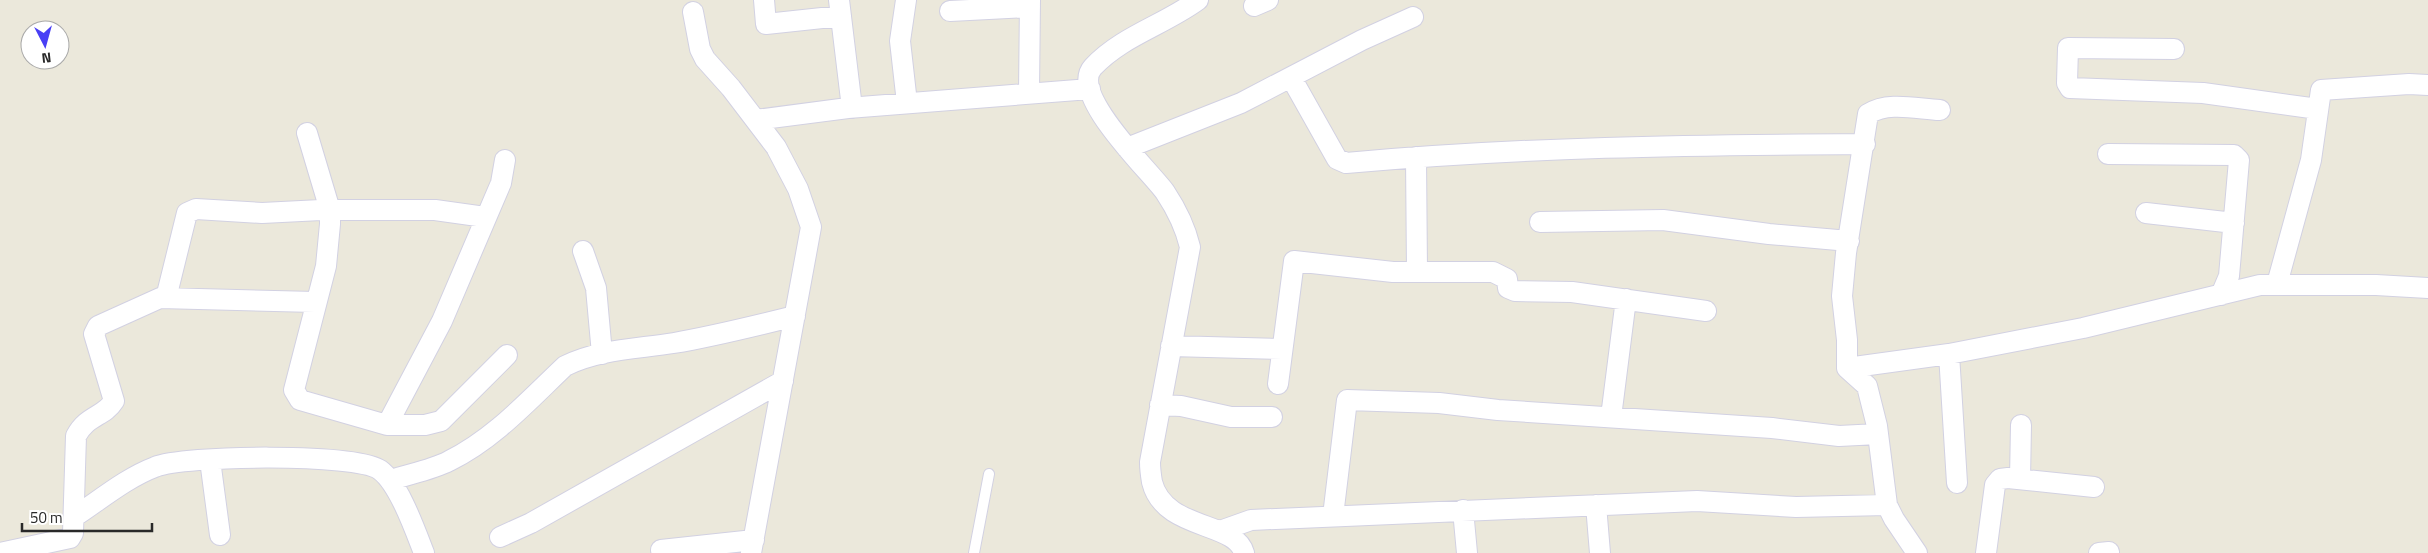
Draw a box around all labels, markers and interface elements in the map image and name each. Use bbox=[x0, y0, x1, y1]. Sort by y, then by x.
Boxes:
north arrow bbox=[20, 20, 70, 70]
text: N bbox=[40, 47, 52, 69]
scale bar bbox=[22, 500, 152, 532]
text: 50 m bbox=[30, 506, 63, 529]

